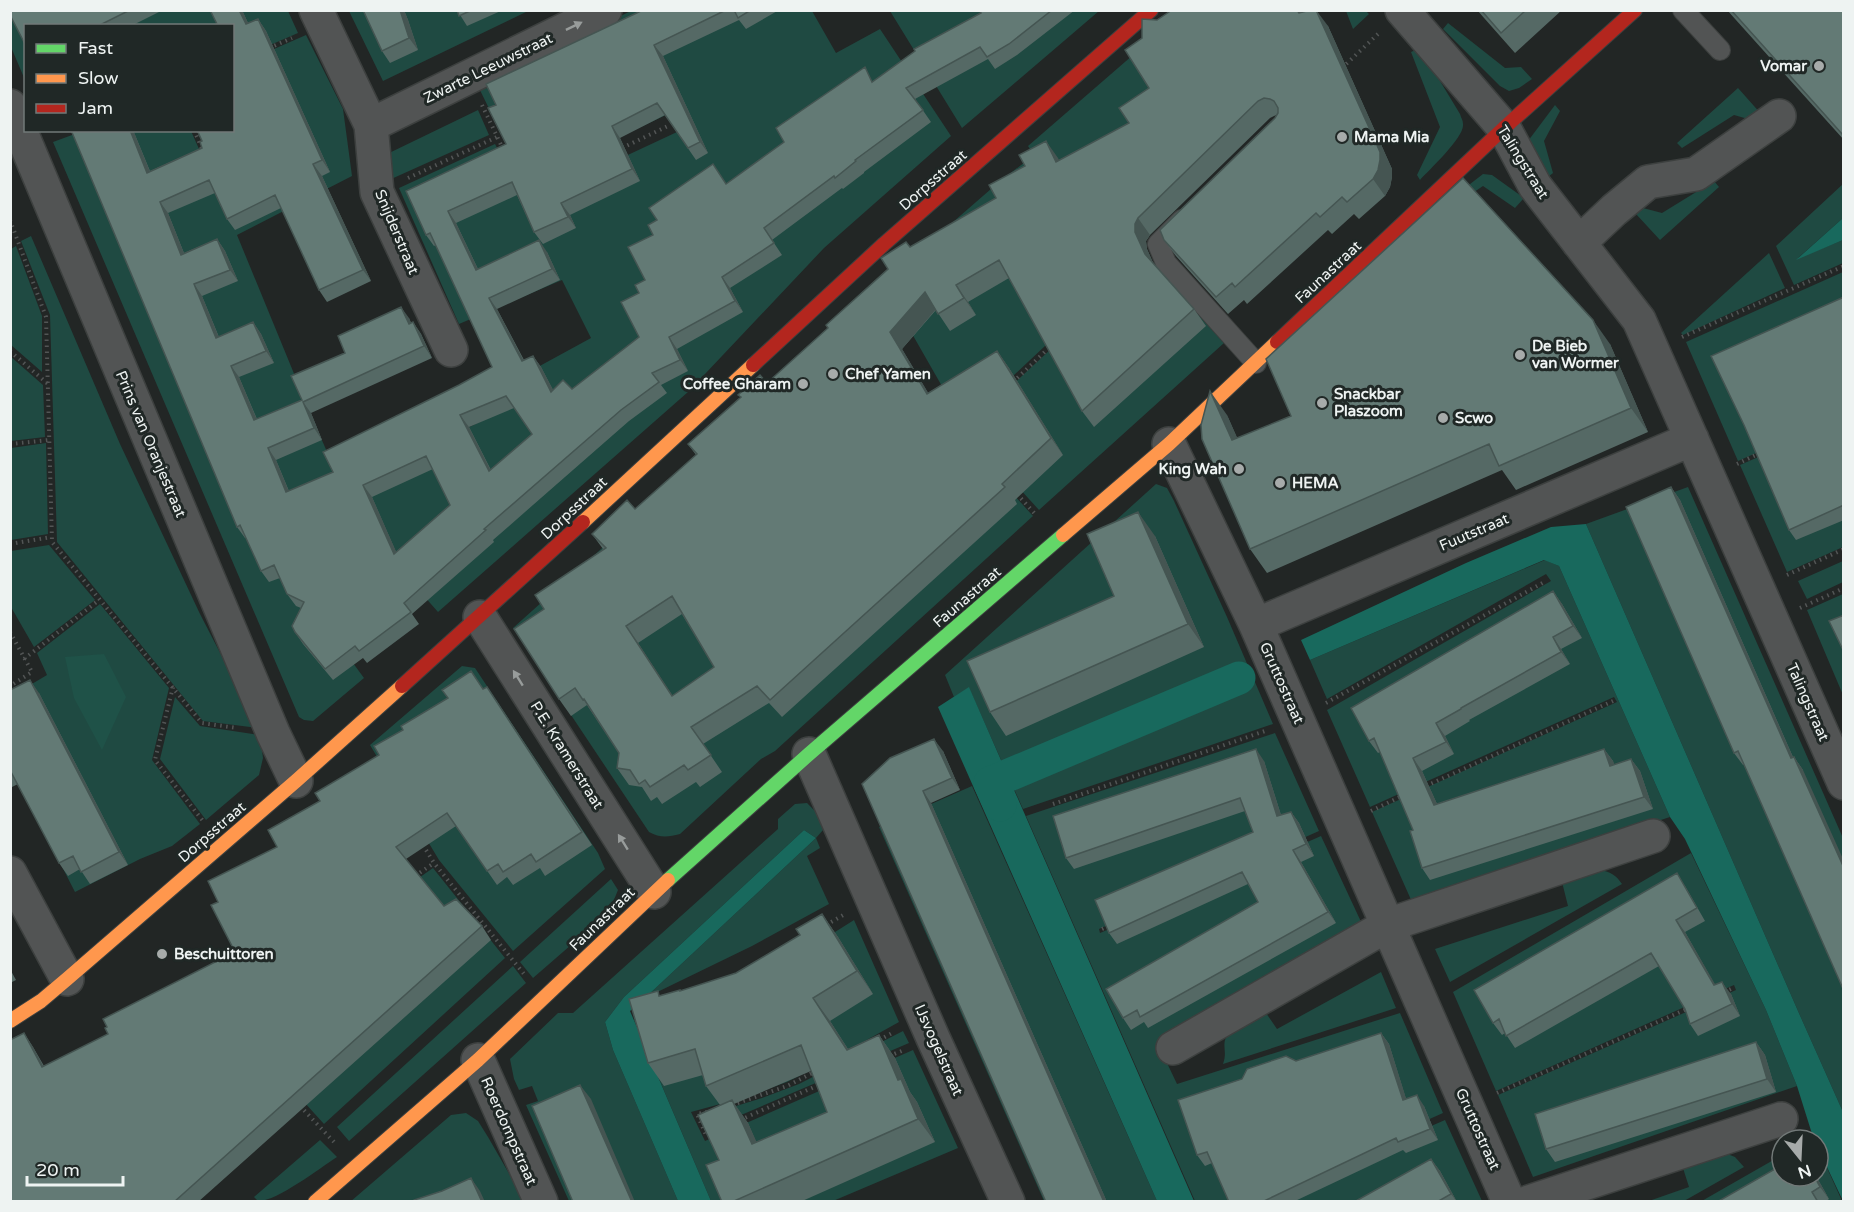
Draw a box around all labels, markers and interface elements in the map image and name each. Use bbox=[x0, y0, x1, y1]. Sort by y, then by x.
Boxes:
one-way arrow bbox=[565, 21, 583, 31]
legend bbox=[24, 24, 234, 132]
street label: Zwarte Leeuwstraat bbox=[421, 29, 556, 107]
text: Fast bbox=[78, 37, 113, 59]
place label: Vomar bbox=[1760, 57, 1807, 75]
marker: Vomar bbox=[1812, 59, 1826, 73]
text: Slow bbox=[78, 67, 119, 89]
text: Jam bbox=[78, 97, 113, 119]
street label: Talingstraat bbox=[1493, 122, 1553, 202]
place label: Mama Mia bbox=[1354, 128, 1430, 146]
marker: Mama Mia bbox=[1335, 130, 1349, 144]
street label: Dorpsstraat bbox=[896, 146, 971, 214]
street label: Snijderstraat bbox=[371, 187, 423, 277]
street label: Faunastraat bbox=[1291, 237, 1365, 307]
place label: De Bieb van Wormer bbox=[1532, 337, 1619, 372]
marker: De Bieb van Wormer bbox=[1513, 348, 1527, 362]
place label: Chef Yamen bbox=[845, 365, 931, 383]
marker: Chef Yamen bbox=[826, 367, 840, 381]
street label: Prins van Oranjestraat bbox=[112, 368, 190, 520]
place label: Coffee Gharam bbox=[683, 375, 791, 393]
marker: Coffee Gharam bbox=[796, 377, 810, 391]
place label: Snackbar Plaszoom bbox=[1334, 385, 1403, 420]
marker: Snackbar Plaszoom bbox=[1315, 396, 1329, 410]
place label: Scwo bbox=[1455, 409, 1493, 427]
marker: Scwo bbox=[1436, 411, 1450, 425]
place label: King Wah bbox=[1159, 460, 1227, 479]
marker: King Wah bbox=[1232, 462, 1246, 476]
street label: Dorpsstraat bbox=[537, 473, 611, 543]
place label: HEMA bbox=[1292, 474, 1339, 492]
marker: HEMA bbox=[1273, 476, 1287, 490]
street label: Fuutstraat bbox=[1437, 509, 1512, 555]
street label: Faunastraat bbox=[929, 562, 1005, 631]
street label: Gruttostraat bbox=[1256, 639, 1308, 727]
street label: Talingstraat bbox=[1783, 660, 1833, 744]
one-way arrow bbox=[513, 670, 524, 686]
street label: P.E. Kramerstraat bbox=[527, 698, 607, 812]
street label: Dorpsstraat bbox=[175, 798, 250, 866]
one-way arrow bbox=[617, 834, 628, 851]
street label: Faunastraat bbox=[566, 883, 639, 955]
place label: Beschuittoren bbox=[174, 945, 274, 963]
marker: Beschuittoren bbox=[155, 947, 169, 961]
street label: IJsvogelstraat bbox=[911, 1002, 967, 1099]
street label: Roerdompstraat bbox=[477, 1074, 541, 1188]
street label: Gruttostraat bbox=[1452, 1085, 1504, 1173]
north arrow bbox=[1770, 1128, 1830, 1188]
scale bar bbox=[27, 1149, 123, 1187]
text: 20 m bbox=[36, 1159, 80, 1181]
text: N bbox=[1795, 1160, 1814, 1183]

